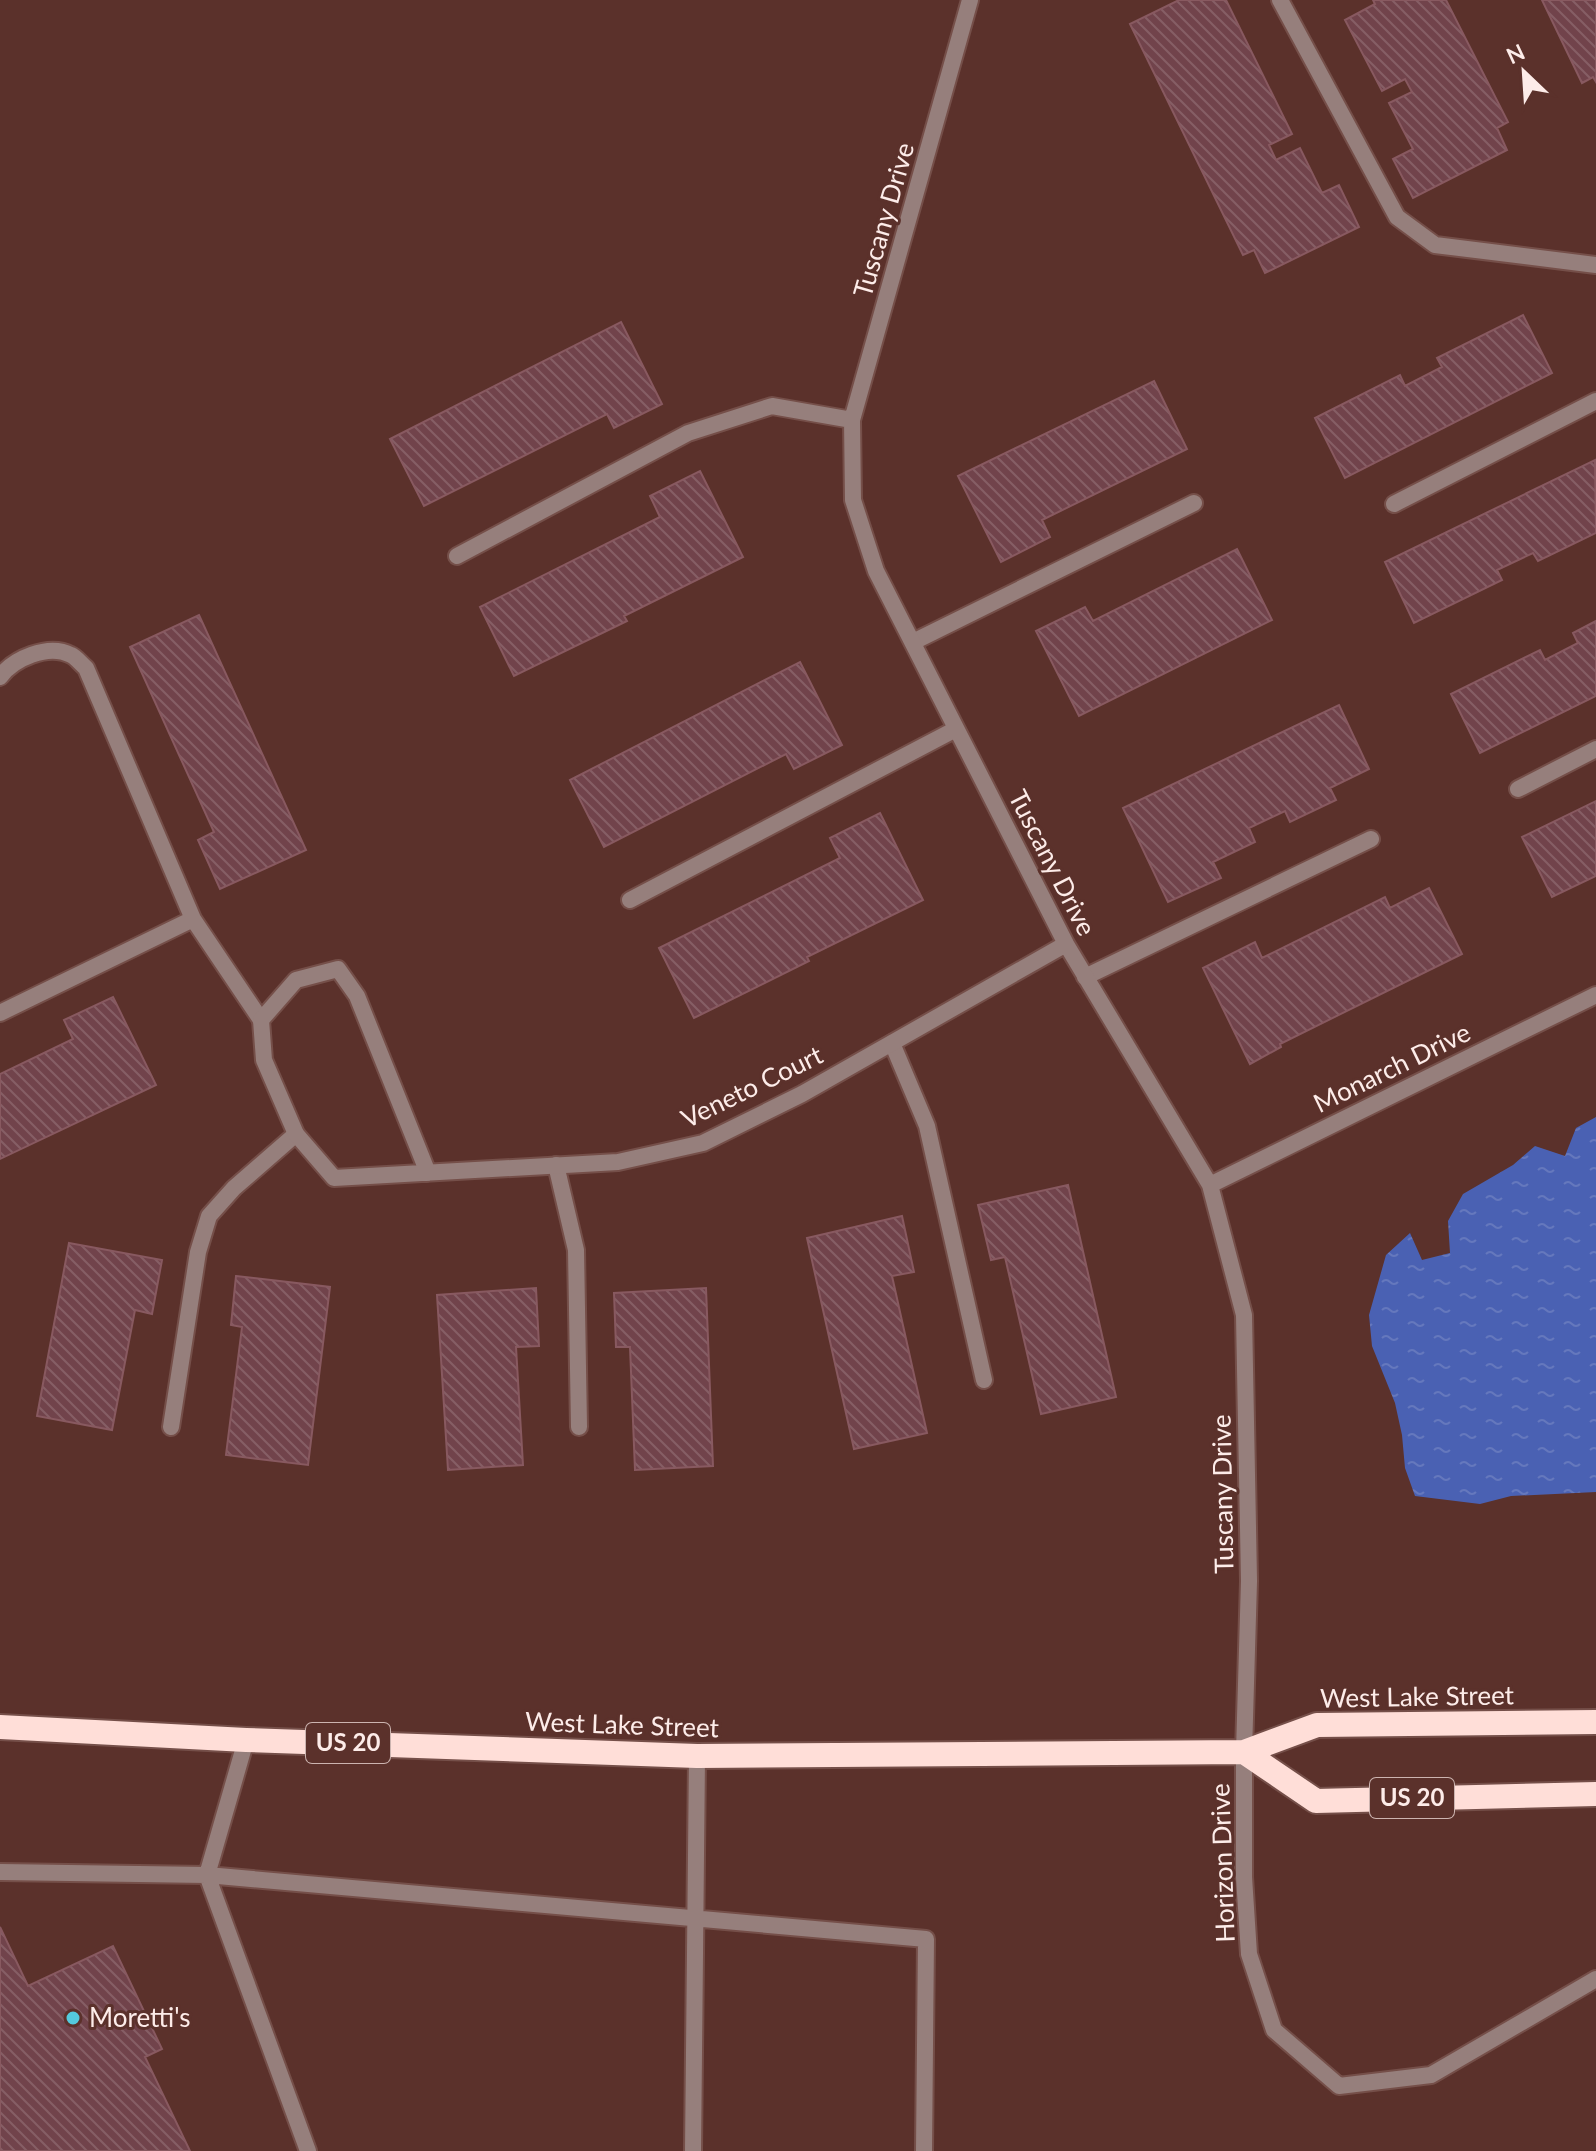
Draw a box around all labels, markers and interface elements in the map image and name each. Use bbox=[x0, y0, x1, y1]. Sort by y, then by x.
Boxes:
north arrow bbox=[1484, 32, 1564, 112]
text: N bbox=[1502, 38, 1529, 69]
street label: Tuscany Drive bbox=[846, 139, 920, 301]
street label: Tuscany Drive bbox=[1002, 784, 1103, 941]
street label: Monarch Drive bbox=[1308, 1015, 1475, 1119]
street label: Veneto Court bbox=[676, 1038, 828, 1134]
street label: Tuscany Drive bbox=[1205, 1414, 1239, 1574]
street label: West Lake Street bbox=[1320, 1678, 1515, 1714]
street label: West Lake Street bbox=[525, 1705, 720, 1743]
road number: US 20 bbox=[306, 1723, 390, 1763]
road number: US 20 bbox=[1370, 1778, 1454, 1818]
street label: Horizon Drive bbox=[1203, 1783, 1241, 1943]
place label: Moretti's bbox=[89, 2001, 191, 2033]
marker: Moretti's bbox=[64, 2009, 82, 2027]

